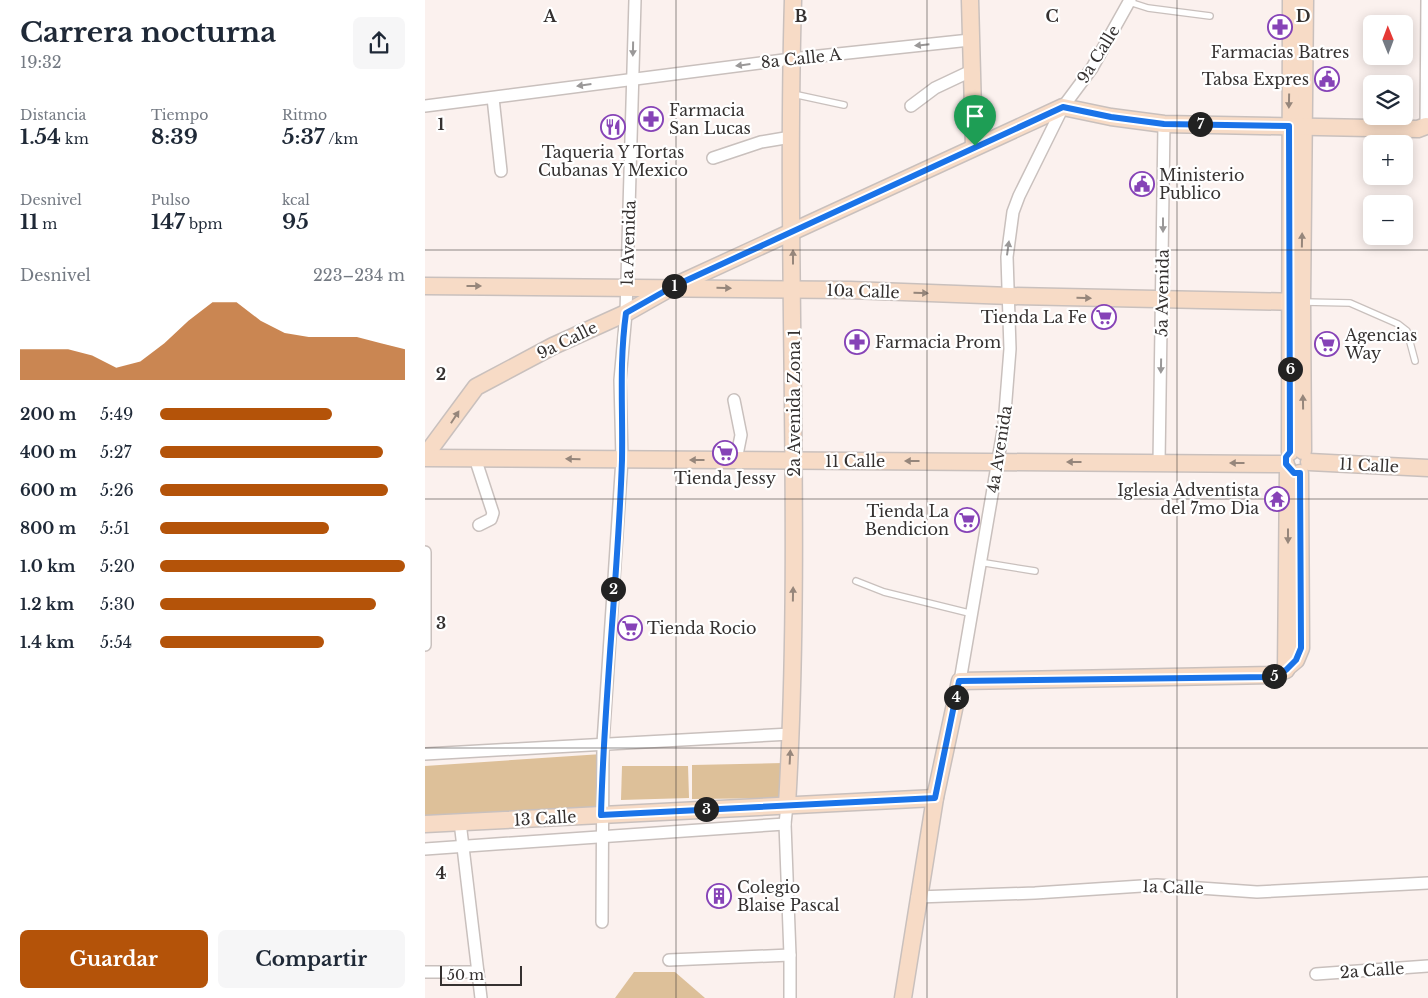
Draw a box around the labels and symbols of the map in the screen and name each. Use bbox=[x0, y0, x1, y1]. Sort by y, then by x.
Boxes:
text: A bbox=[543, 6, 558, 26]
text: B bbox=[795, 6, 808, 26]
text: C bbox=[1045, 6, 1059, 26]
text: D bbox=[1296, 6, 1310, 26]
pharmacy icon: Farmacias Batres bbox=[1267, 14, 1293, 40]
north arrow bbox=[1363, 15, 1413, 65]
street label: 9a Calle bbox=[1072, 21, 1124, 87]
one-way arrow bbox=[629, 41, 637, 57]
one-way arrow bbox=[913, 42, 929, 50]
place label: Farmacias Batres bbox=[1211, 42, 1349, 62]
street label: 8a Calle A bbox=[760, 44, 843, 72]
one-way arrow bbox=[734, 61, 750, 69]
public building icon: Tabsa Expres bbox=[1314, 66, 1340, 92]
place label: Tabsa Expres bbox=[1202, 69, 1309, 89]
one-way arrow bbox=[576, 81, 592, 89]
one-way arrow bbox=[1285, 93, 1293, 109]
pin bbox=[954, 95, 996, 146]
place label: Farmacia San Lucas bbox=[669, 100, 751, 138]
pharmacy icon: Farmacia San Lucas bbox=[638, 106, 664, 132]
pin: 7 bbox=[1187, 112, 1213, 136]
text: 1 bbox=[438, 114, 445, 134]
restaurant icon: Taqueria Y Tortas Cubanas Y Mexico bbox=[600, 114, 626, 140]
place label: Taqueria Y Tortas Cubanas Y Mexico bbox=[538, 142, 688, 180]
place label: Ministerio Publico bbox=[1159, 165, 1244, 203]
public building icon: Ministerio Publico bbox=[1129, 171, 1155, 197]
street label: 1a Avenida bbox=[617, 200, 639, 286]
one-way arrow bbox=[1159, 217, 1167, 233]
one-way arrow bbox=[1298, 232, 1306, 248]
one-way arrow bbox=[1005, 240, 1013, 256]
one-way arrow bbox=[789, 248, 797, 264]
street label: 5a Avenida bbox=[1151, 249, 1173, 337]
pin: 1 bbox=[661, 274, 687, 298]
street label: 10a Calle bbox=[826, 280, 900, 302]
one-way arrow bbox=[466, 282, 482, 290]
one-way arrow bbox=[716, 284, 732, 292]
one-way arrow bbox=[913, 289, 929, 297]
one-way arrow bbox=[1076, 294, 1092, 302]
supermarket icon: Tienda La Fe bbox=[1091, 304, 1117, 330]
place label: Tienda La Fe bbox=[981, 307, 1087, 327]
street label: 9a Calle bbox=[533, 317, 601, 363]
place label: Agencias Way bbox=[1344, 325, 1417, 363]
street label: 2a Avenida Zona 1 bbox=[784, 329, 804, 477]
pharmacy icon: Farmacia Prom bbox=[844, 329, 870, 355]
supermarket icon: Agencias Way bbox=[1314, 331, 1340, 357]
place label: Farmacia Prom bbox=[875, 332, 1001, 352]
pin: 6 bbox=[1277, 356, 1303, 382]
one-way arrow bbox=[1157, 359, 1165, 375]
text: 2 bbox=[436, 364, 446, 384]
one-way arrow bbox=[1299, 394, 1307, 410]
street label: 4a Avenida bbox=[982, 404, 1016, 494]
one-way arrow bbox=[450, 410, 459, 423]
supermarket icon: Tienda Jessy bbox=[712, 440, 738, 466]
street label: 11 Calle bbox=[825, 451, 885, 471]
street label: 11 Calle bbox=[1338, 453, 1400, 477]
one-way arrow bbox=[565, 455, 581, 463]
one-way arrow bbox=[689, 456, 705, 464]
one-way arrow bbox=[904, 457, 920, 465]
one-way arrow bbox=[1066, 458, 1082, 466]
one-way arrow bbox=[1229, 459, 1245, 467]
place label: Tienda Jessy bbox=[674, 468, 777, 488]
place label: Iglesia Adventista del 7mo Dia bbox=[1117, 480, 1259, 518]
temple icon: Iglesia Adventista del 7mo Dia bbox=[1264, 486, 1290, 512]
place label: Tienda La Bendicion bbox=[865, 501, 949, 539]
supermarket icon: Tienda La Bendicion bbox=[954, 507, 980, 533]
one-way arrow bbox=[1284, 528, 1292, 544]
pin: 2 bbox=[601, 576, 625, 602]
one-way arrow bbox=[789, 586, 797, 602]
text: 3 bbox=[436, 613, 446, 633]
supermarket icon: Tienda Rocio bbox=[617, 615, 643, 641]
place label: Tienda Rocio bbox=[647, 618, 757, 638]
pin: 5 bbox=[1261, 664, 1287, 688]
pin: 4 bbox=[943, 684, 969, 710]
one-way arrow bbox=[786, 748, 794, 764]
pin: 3 bbox=[693, 796, 719, 822]
street label: 13 Calle bbox=[513, 806, 577, 830]
text: 4 bbox=[436, 863, 446, 883]
street label: 1a Calle bbox=[1142, 876, 1204, 898]
place label: Colegio Blaise Pascal bbox=[737, 877, 839, 915]
building icon: Colegio Blaise Pascal bbox=[706, 883, 732, 909]
street label: 2a Calle bbox=[1339, 958, 1405, 982]
scale bar bbox=[440, 963, 523, 986]

